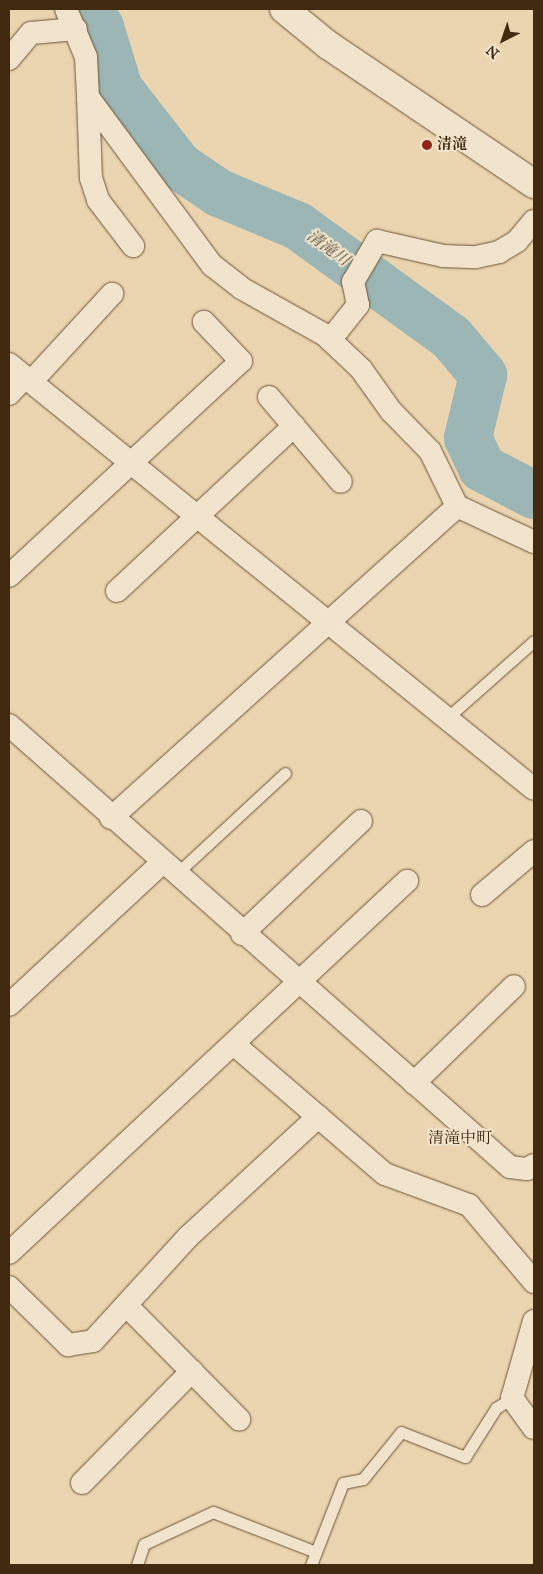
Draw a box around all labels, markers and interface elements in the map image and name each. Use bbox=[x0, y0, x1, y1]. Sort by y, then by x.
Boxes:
north arrow bbox=[478, 15, 528, 65]
text: N bbox=[483, 41, 503, 62]
place label: 清滝 bbox=[437, 136, 467, 154]
marker: 清滝 bbox=[421, 139, 433, 151]
water label: 清滝川 bbox=[303, 226, 353, 270]
district label: 清滝中町 bbox=[428, 1128, 492, 1148]

